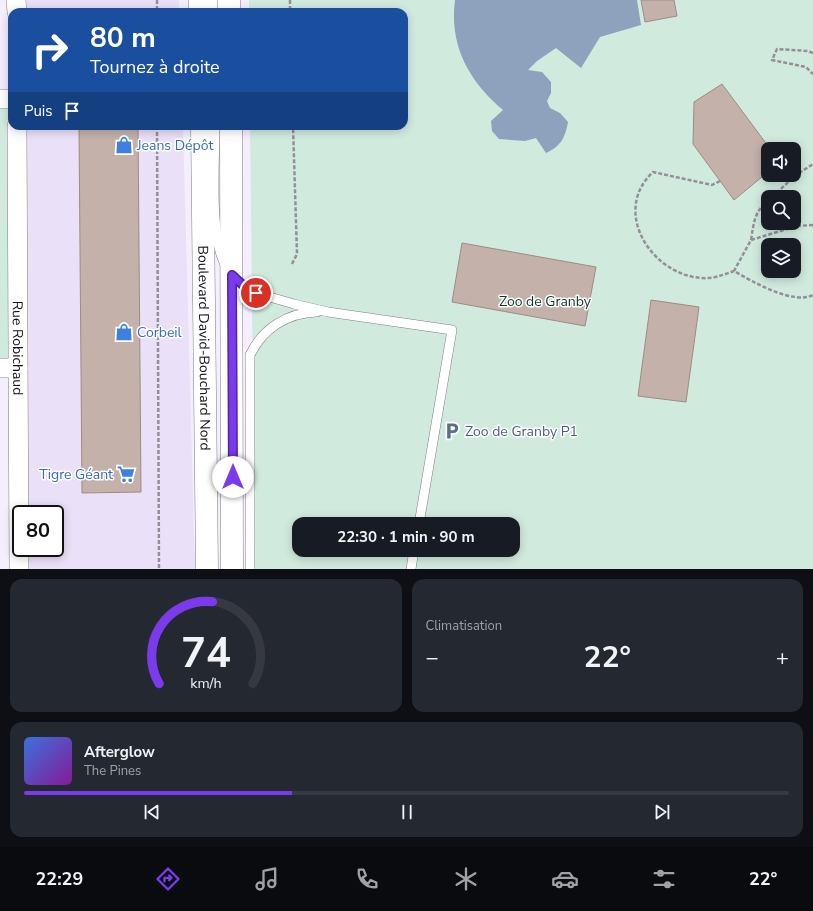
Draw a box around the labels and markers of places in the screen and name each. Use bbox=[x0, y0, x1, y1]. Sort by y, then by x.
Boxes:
shop icon: Jeans Dépôt bbox=[114, 135, 134, 155]
place label: Jeans Dépôt bbox=[136, 136, 213, 155]
pin bbox=[239, 276, 273, 310]
shop icon: Corbeil bbox=[114, 322, 134, 342]
place label: Corbeil bbox=[137, 323, 183, 342]
parking icon: Zoo de Granby P1 bbox=[442, 421, 462, 441]
place label: Zoo de Granby P1 bbox=[465, 422, 578, 441]
supermarket icon: Tigre Géant bbox=[116, 464, 136, 484]
place label: Tigre Géant bbox=[39, 465, 113, 484]

